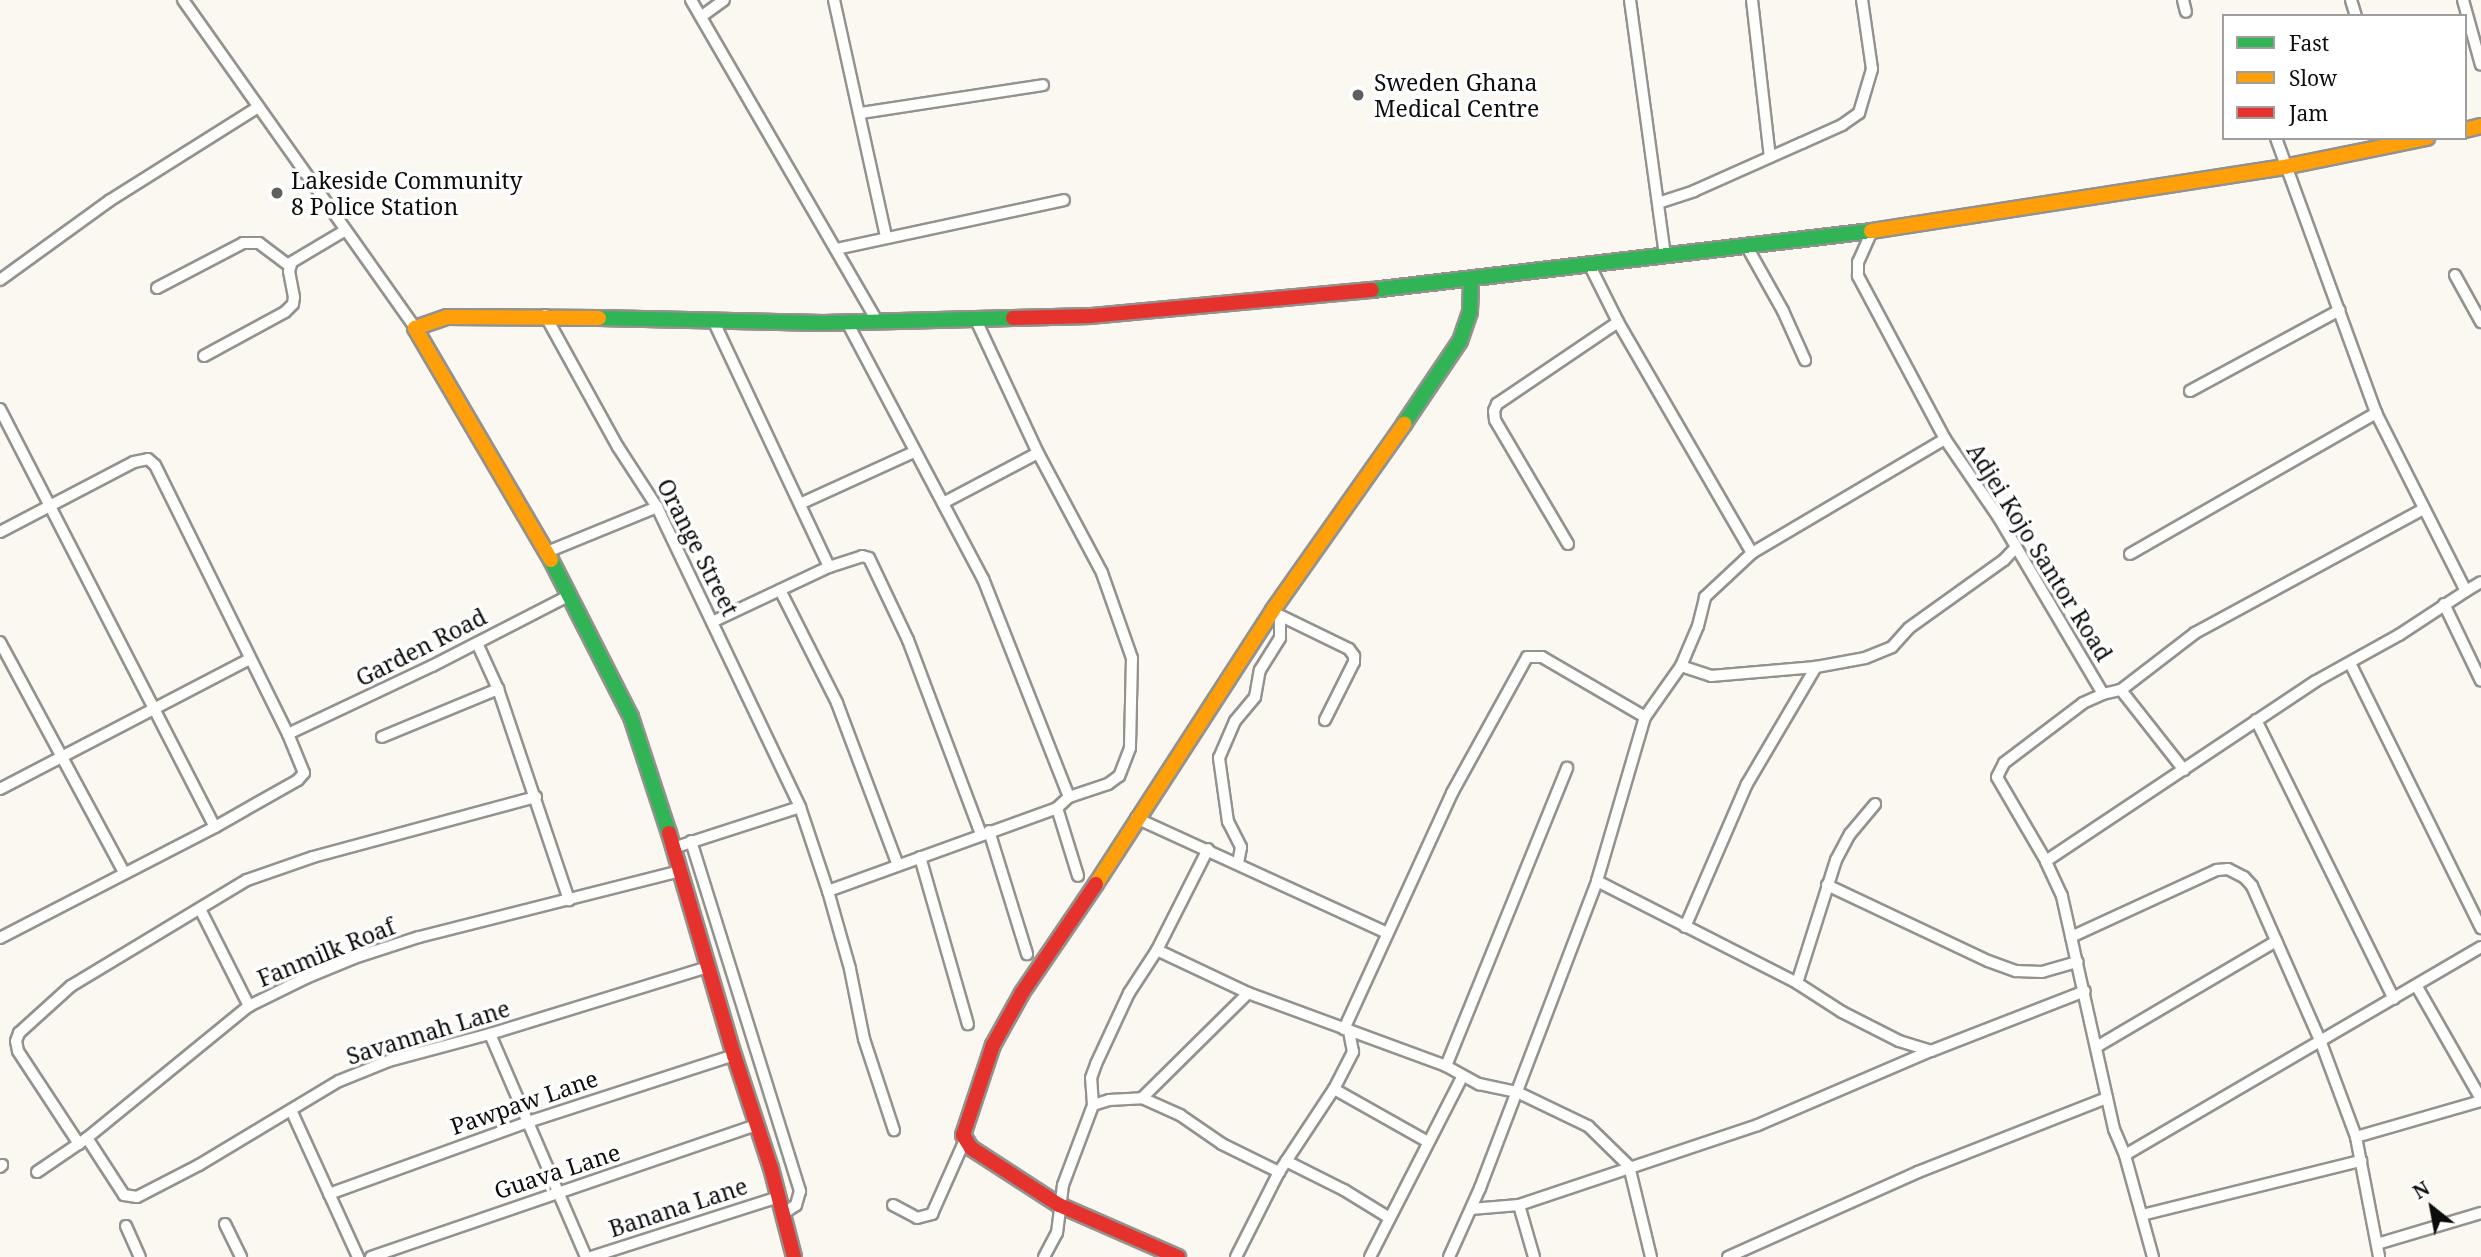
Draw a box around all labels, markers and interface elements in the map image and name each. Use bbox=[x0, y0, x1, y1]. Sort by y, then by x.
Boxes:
legend bbox=[2222, 14, 2467, 140]
text: Fast bbox=[2289, 29, 2329, 57]
text: Slow bbox=[2289, 64, 2337, 92]
place label: Sweden Ghana Medical Centre bbox=[1374, 68, 1539, 122]
marker: Sweden Ghana Medical Centre bbox=[1348, 85, 1368, 105]
text: Jam bbox=[2289, 99, 2328, 127]
place label: Lakeside Community 8 Police Station bbox=[291, 166, 522, 220]
marker: Lakeside Community 8 Police Station bbox=[269, 185, 285, 201]
street label: Adjei Kojo Santor Road bbox=[1962, 438, 2118, 666]
street label: Orange Street bbox=[652, 474, 744, 620]
street label: Garden Road bbox=[351, 602, 491, 692]
street label: Fanmilk Roaf bbox=[253, 912, 399, 992]
street label: Savannah Lane bbox=[343, 994, 513, 1070]
street label: Pawpaw Lane bbox=[447, 1064, 601, 1140]
street label: Guava Lane bbox=[491, 1138, 623, 1204]
street label: Banana Lane bbox=[605, 1172, 751, 1242]
north arrow bbox=[2397, 1173, 2467, 1243]
text: N bbox=[2408, 1175, 2434, 1205]

